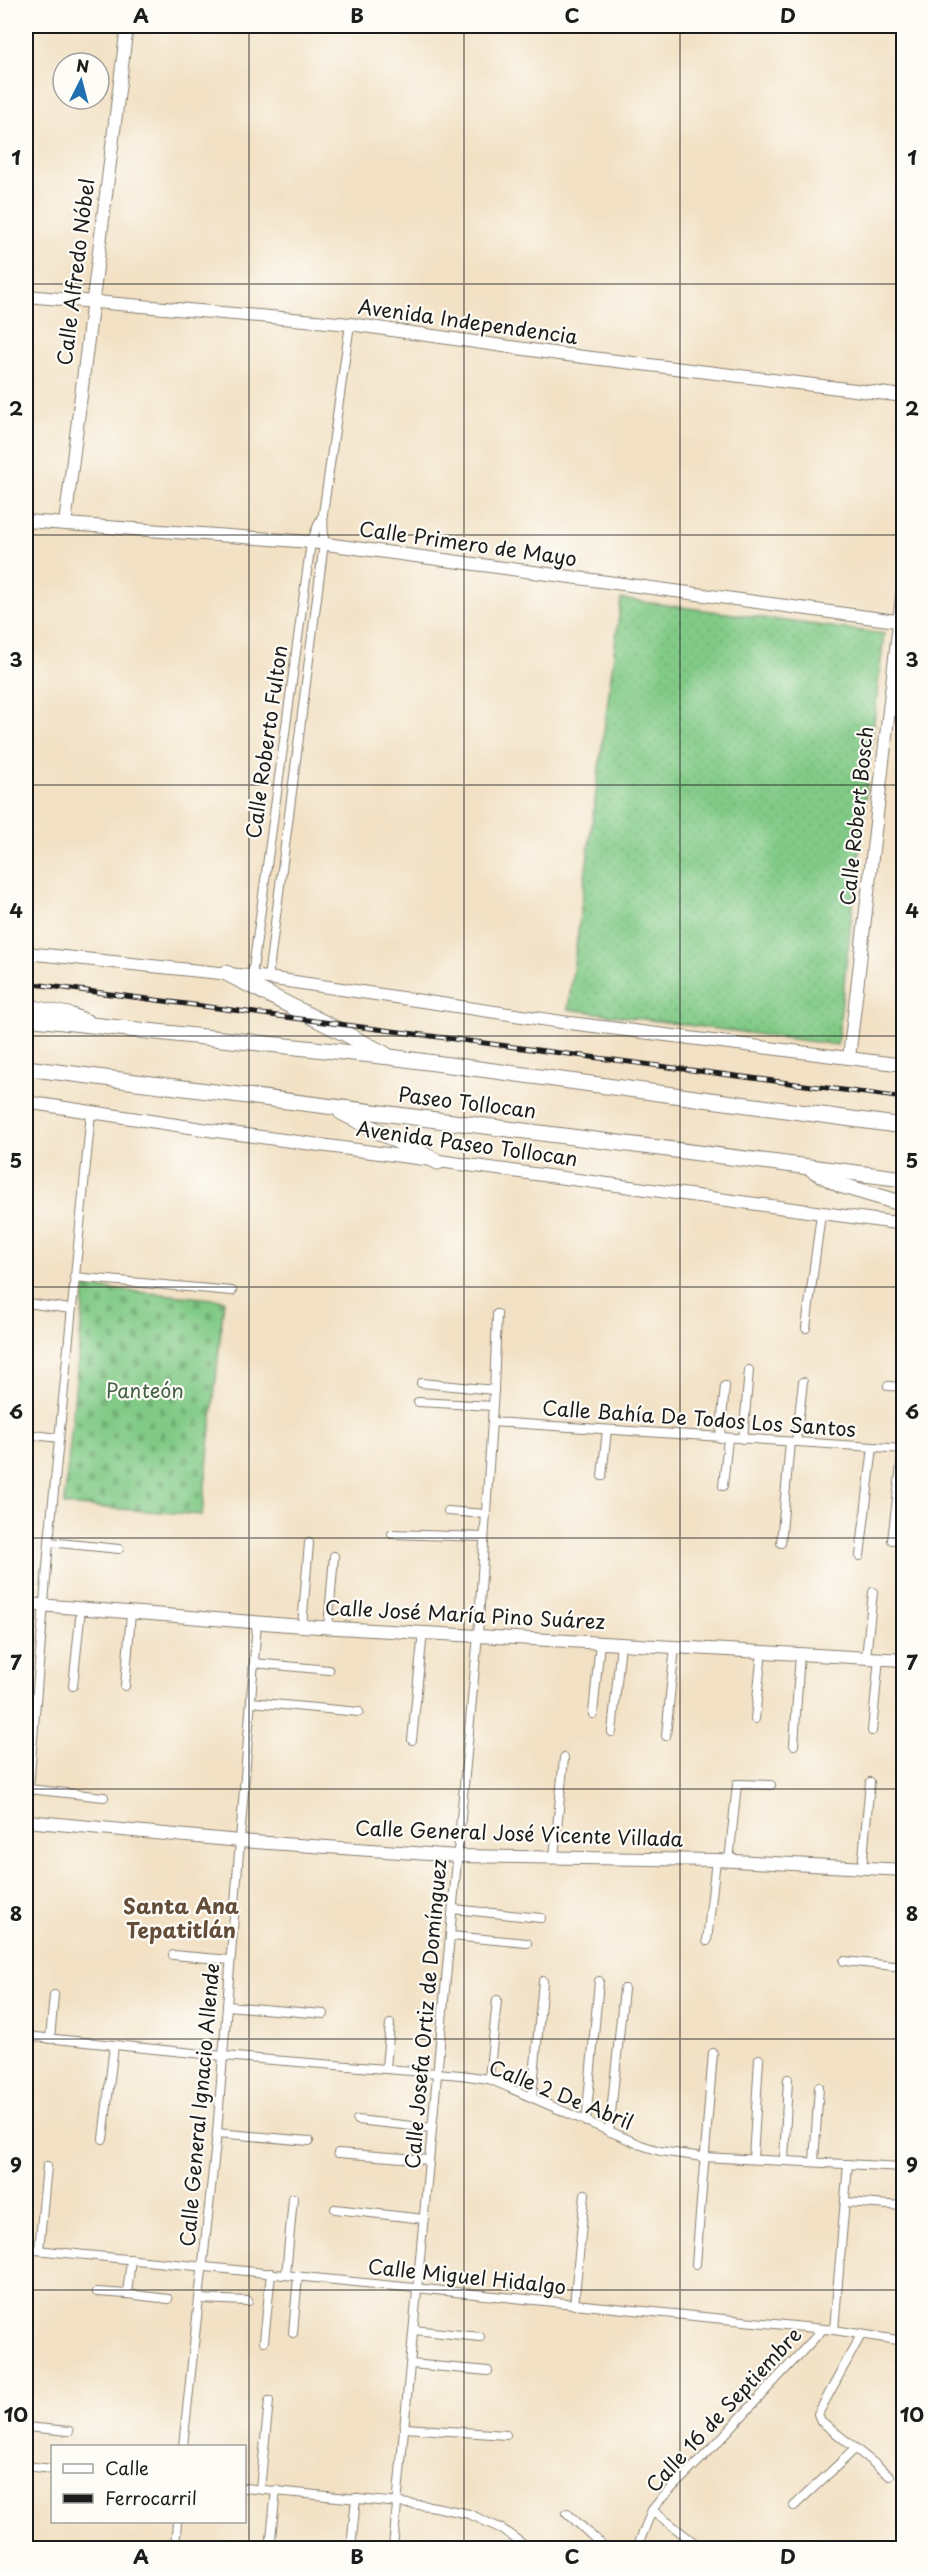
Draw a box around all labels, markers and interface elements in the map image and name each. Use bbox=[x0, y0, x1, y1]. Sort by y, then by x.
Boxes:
text: A bbox=[133, 0, 149, 30]
text: B bbox=[350, 0, 364, 30]
text: C bbox=[564, 0, 580, 30]
text: D bbox=[780, 0, 796, 30]
north arrow bbox=[51, 51, 111, 111]
text: N bbox=[75, 52, 90, 78]
text: 1 bbox=[11, 142, 21, 172]
text: 1 bbox=[907, 142, 917, 172]
street label: Calle Alfredo Nóbel bbox=[49, 177, 101, 367]
street label: Avenida Independencia bbox=[356, 291, 581, 351]
text: 2 bbox=[9, 393, 23, 423]
text: 2 bbox=[905, 393, 919, 423]
street label: Calle Primero de Mayo bbox=[357, 513, 579, 573]
street label: Calle Roberto Fulton bbox=[238, 643, 294, 841]
text: 3 bbox=[9, 644, 23, 674]
text: 3 bbox=[905, 644, 919, 674]
street label: Calle Robert Bosch bbox=[832, 725, 880, 907]
text: 4 bbox=[9, 895, 23, 925]
text: 4 bbox=[905, 895, 919, 925]
street label: Paseo Tollocan bbox=[396, 1079, 538, 1125]
street label: Avenida Paseo Tollocan bbox=[355, 1113, 580, 1173]
text: 5 bbox=[10, 1145, 22, 1175]
text: 5 bbox=[906, 1145, 918, 1175]
park label: Panteón bbox=[106, 1375, 184, 1405]
street label: Calle Bahía De Todos Los Santos bbox=[541, 1392, 857, 1444]
text: 6 bbox=[9, 1396, 23, 1426]
text: 6 bbox=[905, 1396, 919, 1426]
street label: Calle José María Pino Suárez bbox=[324, 1592, 606, 1636]
text: 7 bbox=[10, 1647, 22, 1677]
text: 7 bbox=[906, 1647, 918, 1677]
street label: Calle General José Vicente Villada bbox=[354, 1812, 684, 1854]
street label: Calle Josefa Ortiz de Domínguez bbox=[397, 1858, 453, 2170]
district label: Santa Ana Tepatitlán bbox=[123, 1889, 239, 1945]
text: 8 bbox=[10, 1898, 22, 1928]
text: 8 bbox=[906, 1898, 918, 1928]
street label: Calle General Ignacio Allende bbox=[172, 1962, 226, 2248]
street label: Calle 2 De Abril bbox=[485, 2051, 638, 2137]
text: 9 bbox=[10, 2149, 22, 2179]
text: 9 bbox=[906, 2149, 918, 2179]
street label: Calle Miguel Hidalgo bbox=[367, 2251, 568, 2301]
street label: Calle 16 de Septiembre bbox=[638, 2320, 808, 2499]
text: 10 bbox=[4, 2399, 28, 2429]
text: 10 bbox=[900, 2399, 924, 2429]
legend bbox=[51, 2445, 246, 2523]
text: Calle bbox=[105, 2454, 149, 2481]
text: Ferrocarril bbox=[105, 2484, 197, 2511]
text: A bbox=[133, 2541, 149, 2571]
text: B bbox=[350, 2541, 364, 2571]
text: C bbox=[564, 2541, 580, 2571]
text: D bbox=[780, 2541, 796, 2571]

